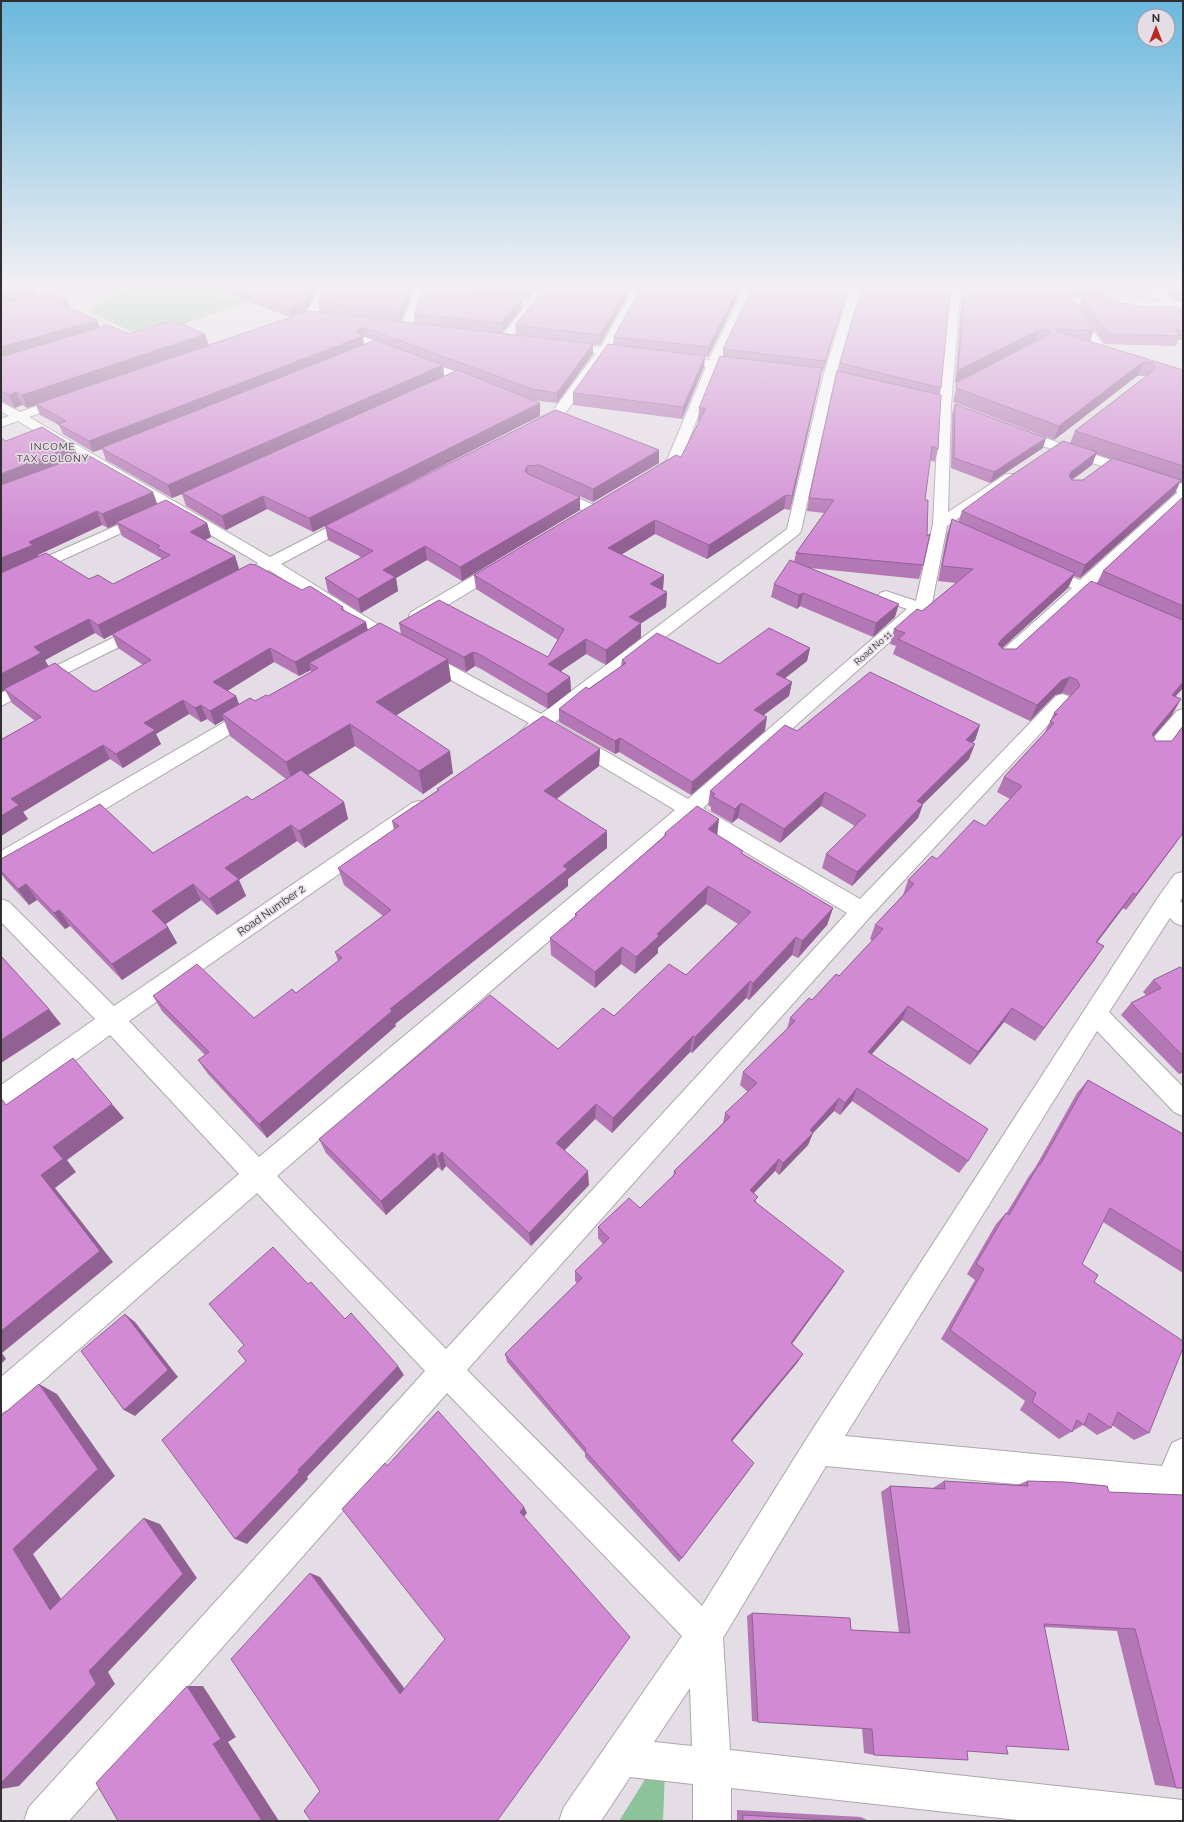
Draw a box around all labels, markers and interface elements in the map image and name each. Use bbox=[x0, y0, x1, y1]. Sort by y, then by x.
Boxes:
north arrow bbox=[1136, 8, 1176, 48]
text: N bbox=[1152, 12, 1160, 25]
district label: INCOME TAX COLONY bbox=[17, 441, 89, 464]
street label: Road No 11 bbox=[852, 629, 894, 667]
street label: Road Number 2 bbox=[235, 882, 308, 939]

